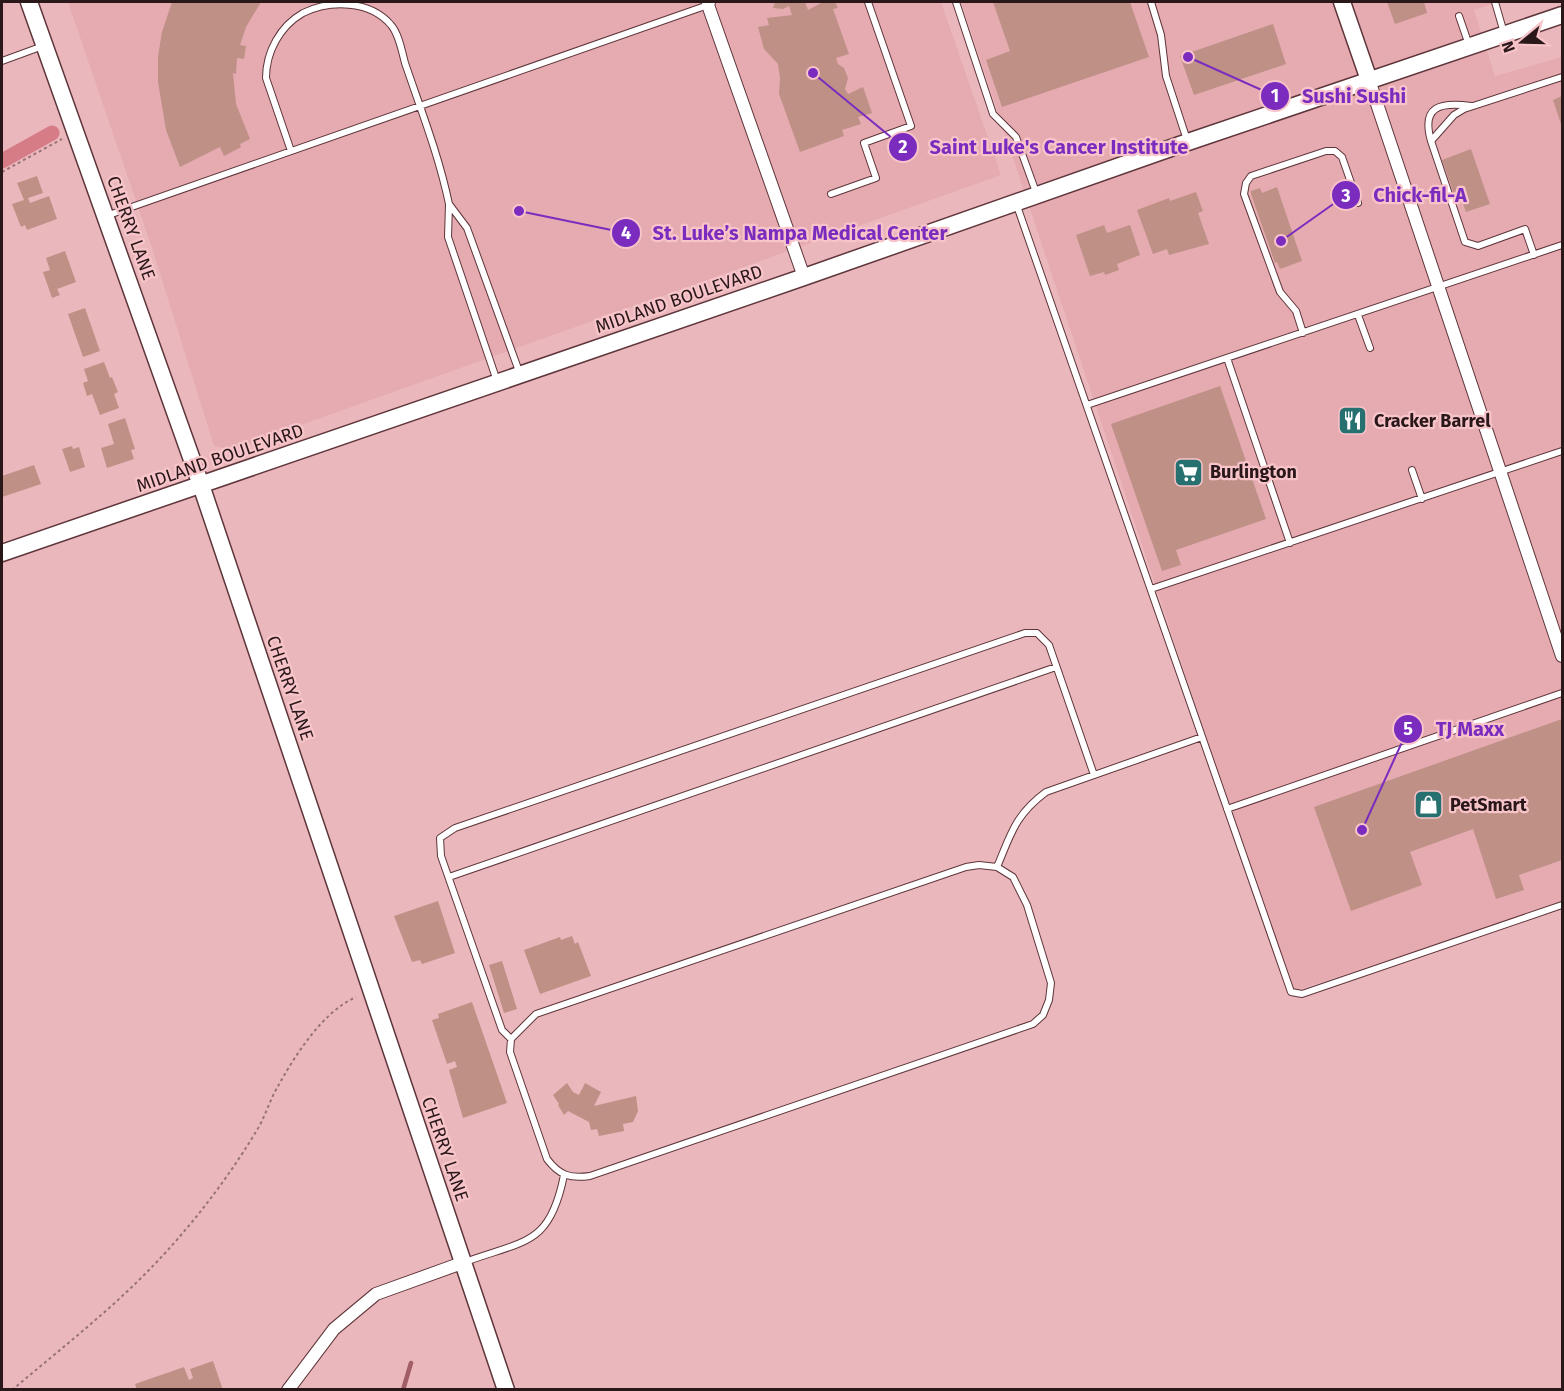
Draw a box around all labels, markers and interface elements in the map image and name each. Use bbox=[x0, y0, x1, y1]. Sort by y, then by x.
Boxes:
north arrow bbox=[1492, 12, 1552, 72]
text: N bbox=[1498, 39, 1519, 55]
callout: Sushi Sushi bbox=[1260, 77, 1418, 115]
text: Sushi Sushi bbox=[1302, 84, 1406, 108]
text: 1 bbox=[1271, 85, 1279, 107]
callout: Saint Luke's Cancer Institute bbox=[888, 128, 1201, 166]
text: Saint Luke's Cancer Institute bbox=[930, 135, 1188, 159]
text: 2 bbox=[898, 136, 908, 158]
street label: CHERRY LANE bbox=[102, 173, 160, 283]
callout: Chick-fil-A bbox=[1331, 176, 1479, 214]
text: Chick-fil-A bbox=[1373, 183, 1468, 207]
text: 3 bbox=[1340, 185, 1351, 207]
callout: St. Luke’s Nampa Medical Center bbox=[611, 214, 960, 252]
text: St. Luke’s Nampa Medical Center bbox=[653, 221, 948, 245]
text: 4 bbox=[621, 222, 631, 244]
street label: MIDLAND BOULEVARD bbox=[593, 260, 765, 338]
restaurant icon: Cracker Barrel bbox=[1337, 405, 1369, 437]
place label: Cracker Barrel bbox=[1374, 410, 1491, 432]
street label: MIDLAND BOULEVARD bbox=[134, 419, 306, 497]
supermarket icon: Burlington bbox=[1173, 456, 1205, 488]
place label: Burlington bbox=[1210, 461, 1297, 483]
street label: CHERRY LANE bbox=[262, 633, 318, 743]
callout: TJ Maxx bbox=[1393, 710, 1516, 748]
text: TJ Maxx bbox=[1436, 717, 1505, 741]
text: 5 bbox=[1403, 718, 1413, 740]
shop icon: PetSmart bbox=[1413, 789, 1445, 821]
place label: PetSmart bbox=[1450, 794, 1528, 816]
street label: CHERRY LANE bbox=[417, 1094, 473, 1204]

